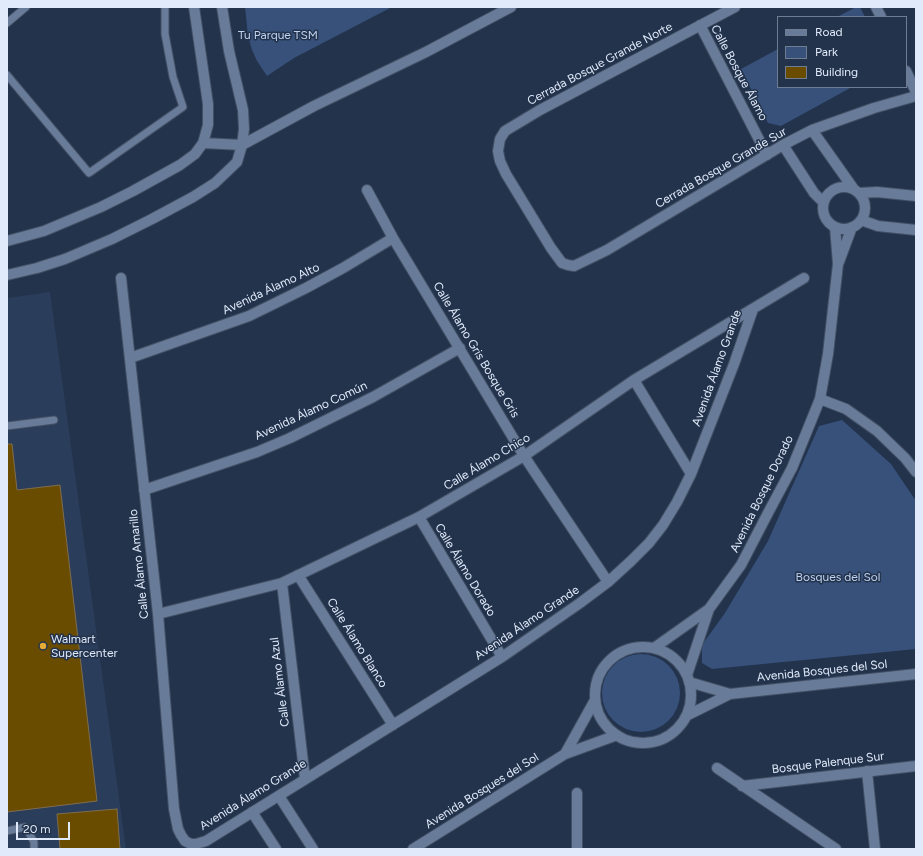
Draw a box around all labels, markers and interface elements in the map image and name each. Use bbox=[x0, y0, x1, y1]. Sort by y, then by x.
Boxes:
legend bbox=[777, 16, 907, 88]
street label: Cerrada Bosque Grande Norte bbox=[525, 20, 675, 108]
street label: Calle Bosque Álamo bbox=[708, 23, 770, 123]
text: Road bbox=[815, 25, 843, 39]
park label: Tu Parque TSM bbox=[238, 28, 318, 42]
text: Park bbox=[815, 45, 838, 59]
text: Building bbox=[815, 65, 858, 79]
street label: Cerrada Bosque Grande Sur bbox=[653, 124, 789, 212]
street label: Avenida Álamo Alto bbox=[220, 260, 322, 318]
street label: Calle Álamo Gris Bosque Gris bbox=[430, 280, 522, 420]
street label: Avenida Álamo Grande bbox=[689, 308, 745, 428]
street label: Avenida Álamo Común bbox=[252, 379, 370, 443]
street label: Calle Álamo Chico bbox=[441, 431, 533, 493]
street label: Avenida Bosque Dorado bbox=[727, 433, 797, 555]
street label: Calle Álamo Amarillo bbox=[126, 508, 152, 620]
street label: Calle Álamo Dorado bbox=[432, 521, 498, 619]
park label: Bosques del Sol bbox=[796, 570, 880, 584]
street label: Avenida Álamo Grande bbox=[472, 583, 582, 663]
street label: Calle Álamo Blanco bbox=[324, 596, 390, 690]
place label: Walmart Supercenter bbox=[51, 632, 118, 660]
street label: Calle Álamo Azul bbox=[267, 636, 293, 728]
marker: Walmart Supercenter bbox=[38, 641, 48, 651]
street label: Avenida Bosques del Sol bbox=[756, 657, 888, 685]
street label: Bosque Palenque Sur bbox=[771, 749, 885, 777]
street label: Avenida Bosques del Sol bbox=[423, 750, 541, 832]
street label: Avenida Álamo Grande bbox=[197, 756, 309, 834]
scale bar bbox=[18, 814, 72, 840]
text: 20 m bbox=[23, 822, 51, 836]

